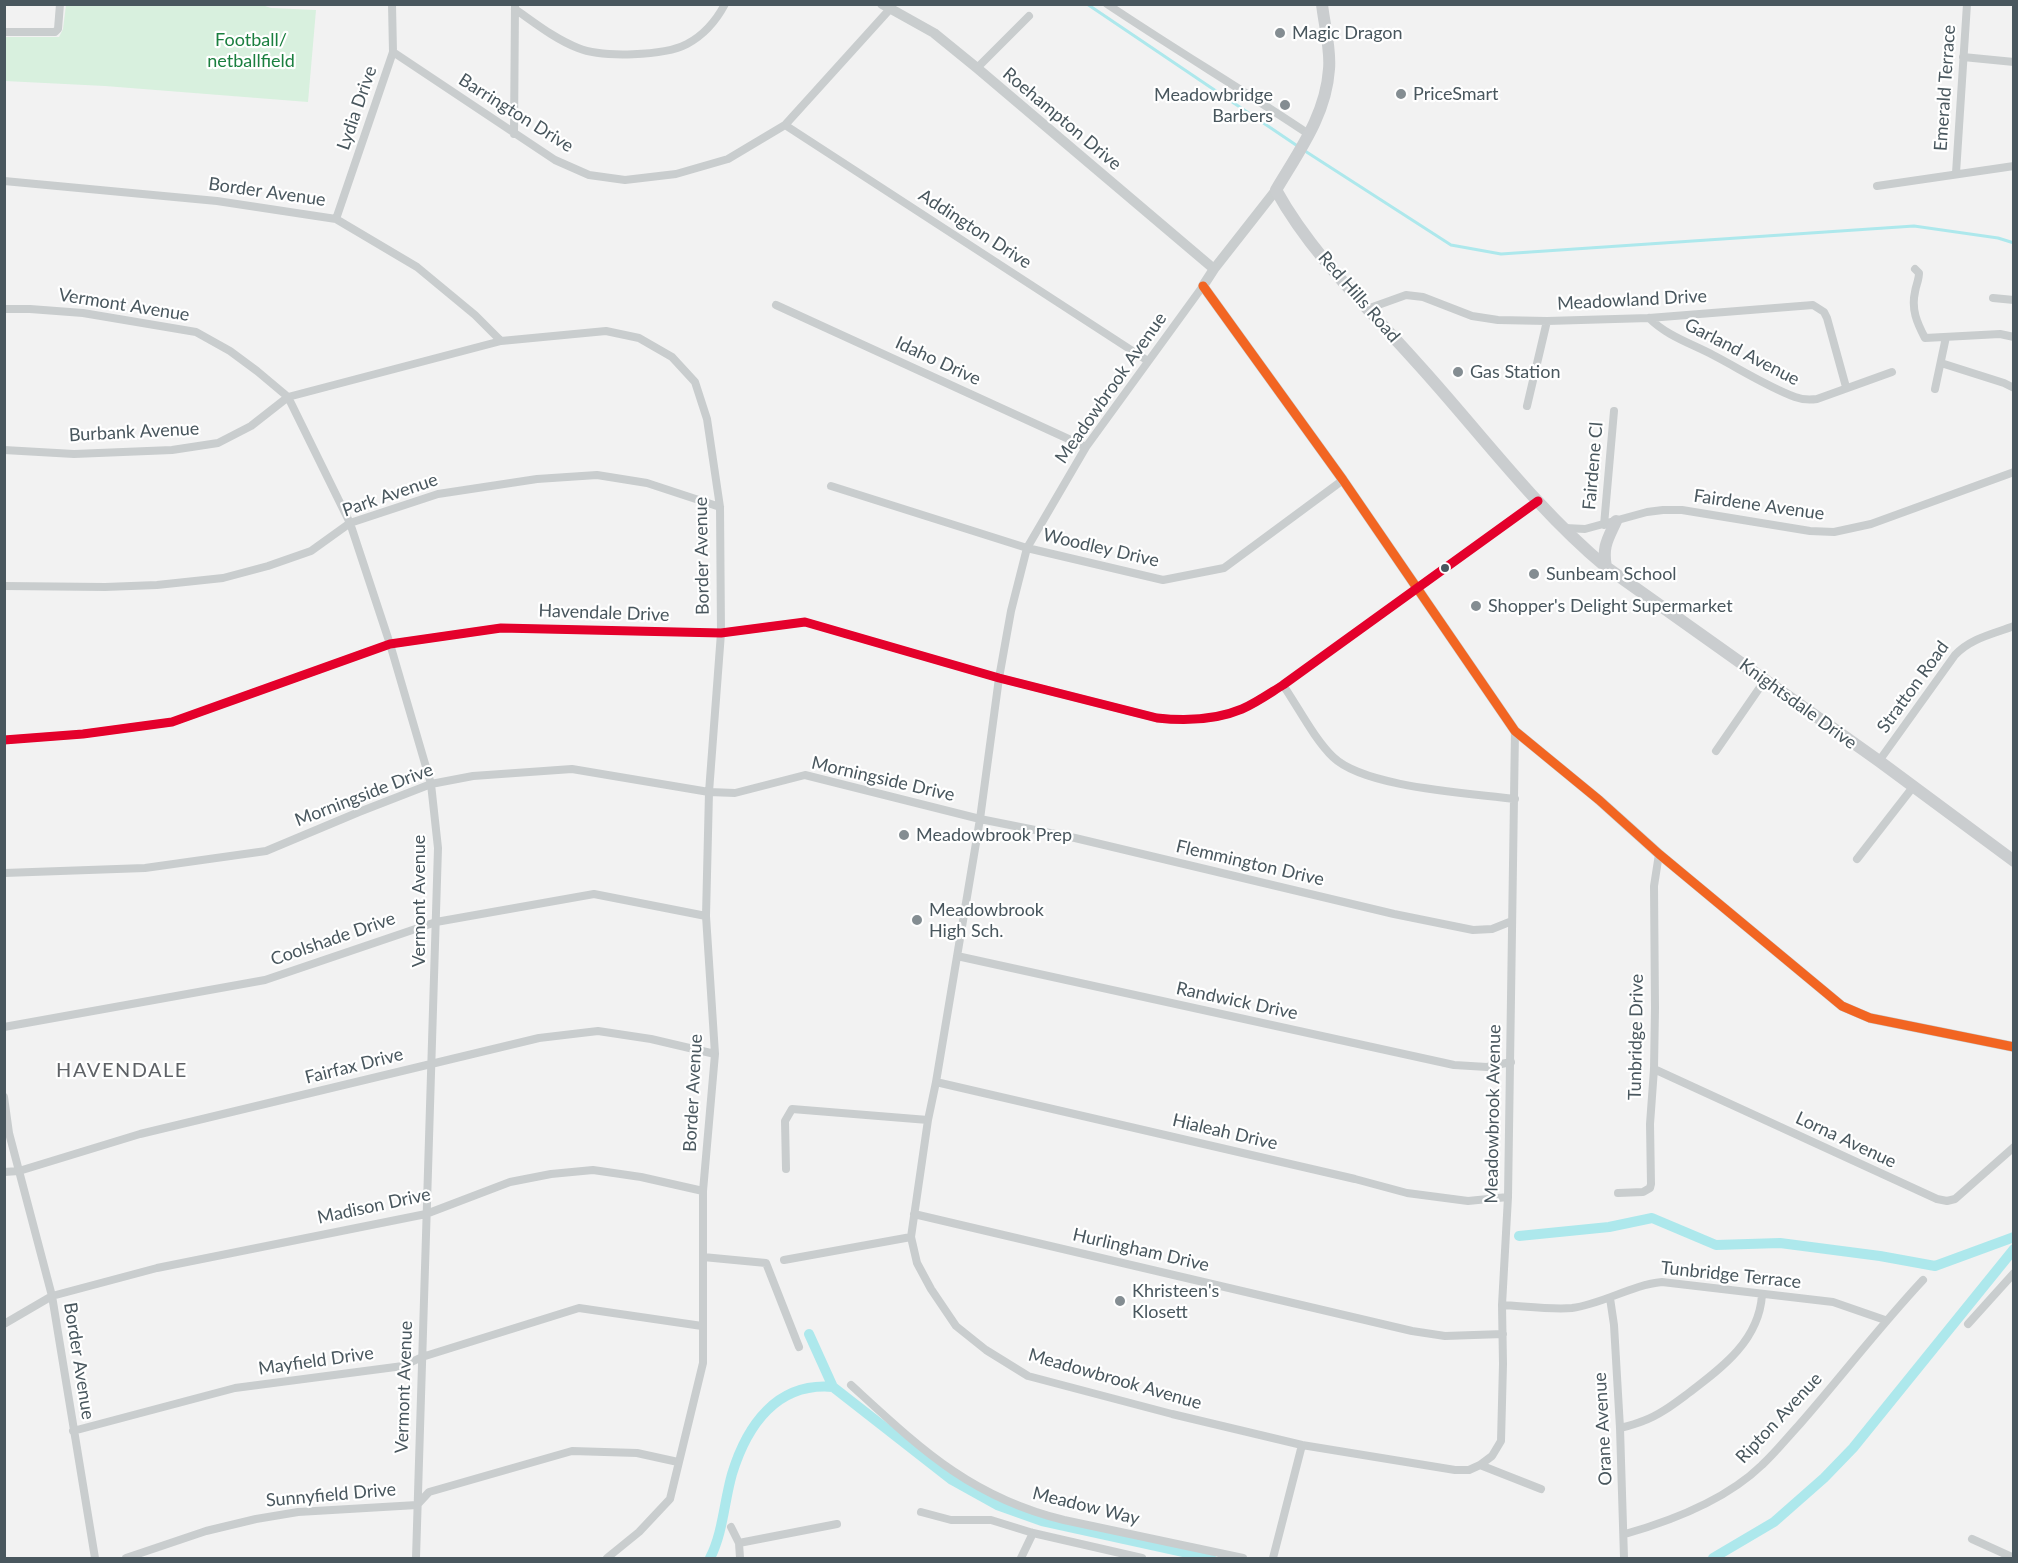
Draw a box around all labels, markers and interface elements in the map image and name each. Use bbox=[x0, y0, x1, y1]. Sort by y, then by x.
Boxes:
place label: Magic Dragon bbox=[1292, 22, 1403, 44]
street label: Emerald Terrace bbox=[1930, 24, 1960, 152]
marker: Magic Dragon bbox=[1273, 26, 1287, 40]
park label: Football/ netballfield bbox=[207, 29, 295, 72]
street label: Lydia Drive bbox=[333, 63, 381, 153]
street label: Roehampton Drive bbox=[998, 63, 1126, 175]
street label: Barrington Drive bbox=[455, 69, 577, 157]
place label: PriceSmart bbox=[1413, 83, 1499, 105]
place label: Meadowbridge Barbers bbox=[1154, 84, 1273, 127]
marker: PriceSmart bbox=[1394, 87, 1408, 101]
marker: Meadowbridge Barbers bbox=[1278, 98, 1292, 112]
street label: Border Avenue bbox=[207, 173, 327, 211]
street label: Addington Drive bbox=[915, 185, 1035, 273]
street label: Red Hills Road bbox=[1314, 247, 1404, 347]
street label: Vermont Avenue bbox=[57, 284, 191, 326]
street label: Meadowland Drive bbox=[1557, 285, 1707, 315]
street label: Meadowbrook Avenue bbox=[1051, 308, 1171, 468]
street label: Garland Avenue bbox=[1681, 314, 1803, 390]
street label: Idaho Drive bbox=[892, 332, 984, 390]
place label: Gas Station bbox=[1470, 361, 1560, 383]
marker: Gas Station bbox=[1451, 365, 1465, 379]
street label: Burbank Avenue bbox=[68, 418, 200, 446]
street label: Fairdene Cl bbox=[1578, 421, 1608, 511]
street label: Park Avenue bbox=[340, 469, 440, 521]
street label: Fairdene Avenue bbox=[1692, 485, 1826, 525]
street label: Border Avenue bbox=[690, 497, 714, 615]
street label: Woodley Drive bbox=[1041, 524, 1161, 572]
unlabelled marker bbox=[1439, 562, 1451, 574]
place label: Sunbeam School bbox=[1546, 563, 1677, 585]
marker: Sunbeam School bbox=[1527, 567, 1541, 581]
place label: Shopper's Delight Supermarket bbox=[1488, 595, 1733, 617]
marker: Shopper's Delight Supermarket bbox=[1469, 599, 1483, 613]
street label: Havendale Drive bbox=[538, 600, 670, 626]
street label: Stratton Road bbox=[1872, 637, 1954, 737]
street label: Knightsdale Drive bbox=[1735, 654, 1861, 754]
street label: Morningside Drive bbox=[809, 752, 957, 806]
street label: Morningside Drive bbox=[292, 759, 436, 831]
place label: Meadowbrook Prep bbox=[916, 824, 1072, 846]
marker: Meadowbrook Prep bbox=[897, 828, 911, 842]
street label: Vermont Avenue bbox=[408, 835, 430, 967]
street label: Flemmington Drive bbox=[1174, 835, 1326, 891]
place label: Meadowbrook High Sch. bbox=[929, 899, 1044, 942]
street label: Coolshade Drive bbox=[268, 908, 398, 970]
marker: Meadowbrook High Sch. bbox=[910, 913, 924, 927]
street label: Tunbridge Drive bbox=[1624, 974, 1648, 1100]
street label: Randwick Drive bbox=[1174, 978, 1300, 1024]
street label: Meadowbrook Avenue bbox=[1481, 1024, 1505, 1204]
street label: Border Avenue bbox=[679, 1033, 707, 1153]
street label: Fairfax Drive bbox=[303, 1043, 405, 1089]
district label: HAVENDALE bbox=[56, 1059, 188, 1083]
street label: Lorna Avenue bbox=[1792, 1107, 1900, 1173]
street label: Hialeah Drive bbox=[1170, 1109, 1280, 1155]
street label: Madison Drive bbox=[315, 1183, 433, 1229]
street label: Hurlingham Drive bbox=[1071, 1224, 1211, 1276]
street label: Tunbridge Terrace bbox=[1660, 1257, 1802, 1293]
place label: Khristeen's Klosett bbox=[1132, 1280, 1219, 1322]
marker: Khristeen's Klosett bbox=[1113, 1294, 1127, 1308]
street label: Border Avenue bbox=[59, 1301, 99, 1421]
street label: Vermont Avenue bbox=[391, 1320, 417, 1454]
street label: Mayfield Drive bbox=[257, 1342, 375, 1380]
street label: Meadowbrook Avenue bbox=[1026, 1344, 1204, 1414]
street label: Ripton Avenue bbox=[1731, 1368, 1827, 1468]
street label: Orane Avenue bbox=[1589, 1372, 1617, 1486]
street label: Sunnyfield Drive bbox=[265, 1479, 397, 1511]
street label: Meadow Way bbox=[1030, 1482, 1142, 1530]

